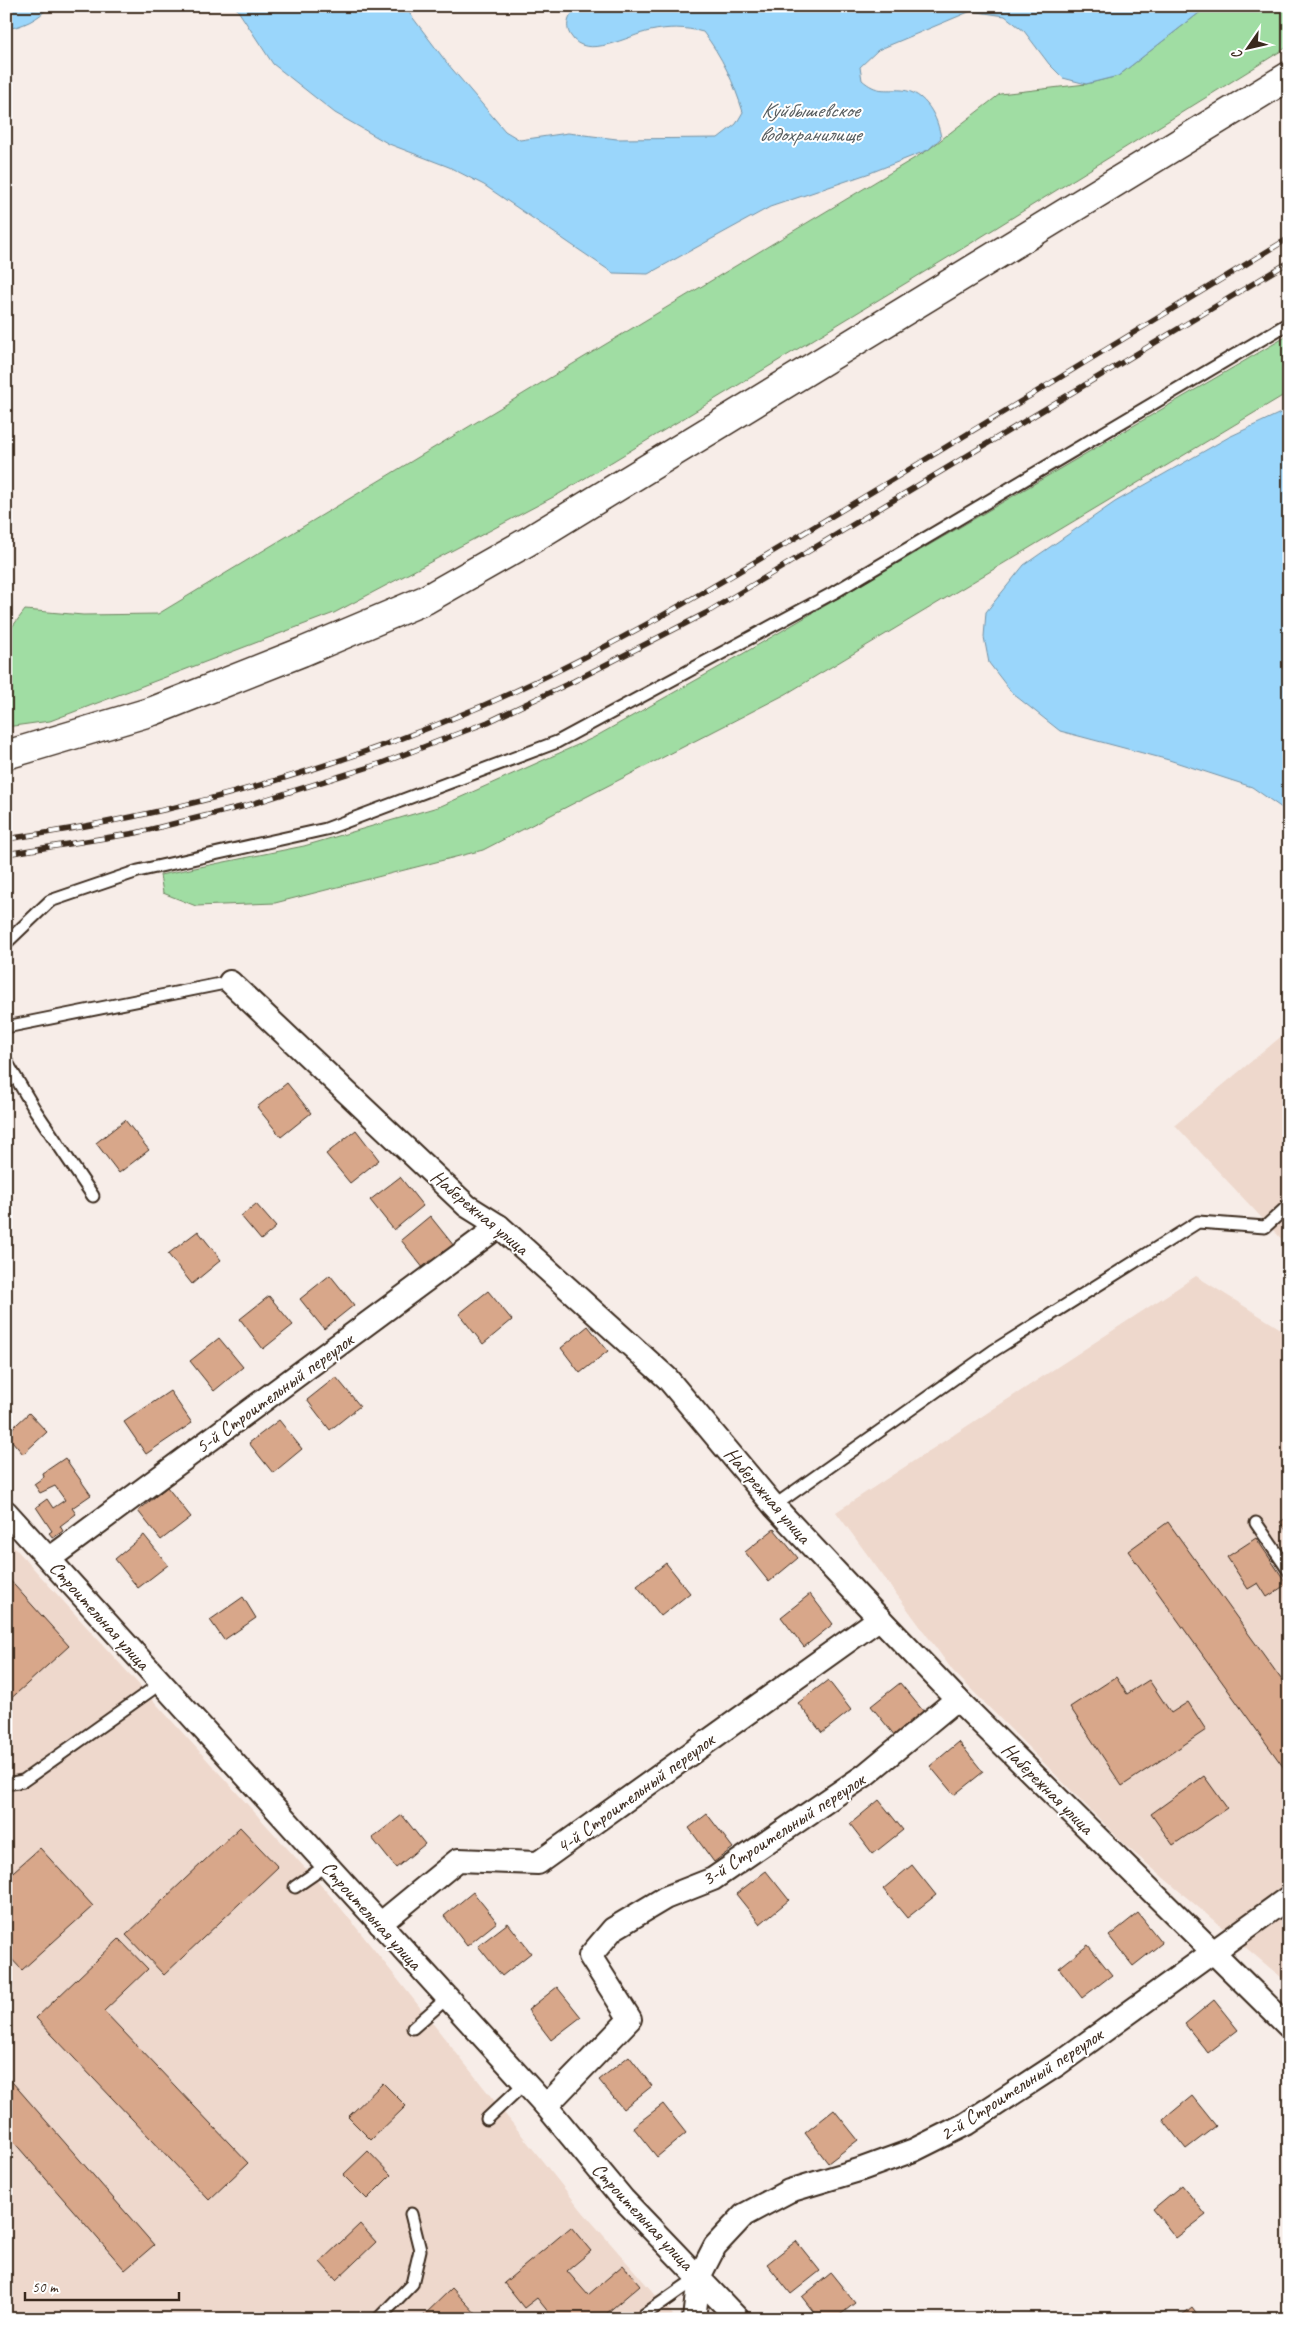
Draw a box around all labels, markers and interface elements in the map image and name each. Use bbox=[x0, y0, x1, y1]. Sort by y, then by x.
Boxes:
north arrow bbox=[1222, 22, 1272, 72]
text: С bbox=[1227, 46, 1247, 63]
water label: Куйбышевское водохранилище bbox=[759, 97, 864, 147]
street label: Набережная улица bbox=[426, 1164, 535, 1262]
street label: 5-й Строительный переулок bbox=[190, 1327, 360, 1459]
street label: Набережная улица bbox=[719, 1442, 818, 1550]
street label: Строительная улица bbox=[44, 1556, 157, 1677]
street label: 4-й Строительный переулок bbox=[551, 1727, 721, 1859]
street label: Набережная улица bbox=[996, 1737, 1100, 1841]
street label: 3-й Строительный переулок bbox=[697, 1766, 871, 1891]
street label: Строительная улица bbox=[316, 1856, 429, 1977]
street label: 2-й Строительный переулок bbox=[935, 2021, 1109, 2146]
street label: Строительная улица bbox=[586, 2157, 700, 2277]
scale bar bbox=[25, 2270, 179, 2302]
text: 50 m bbox=[32, 2278, 59, 2297]

